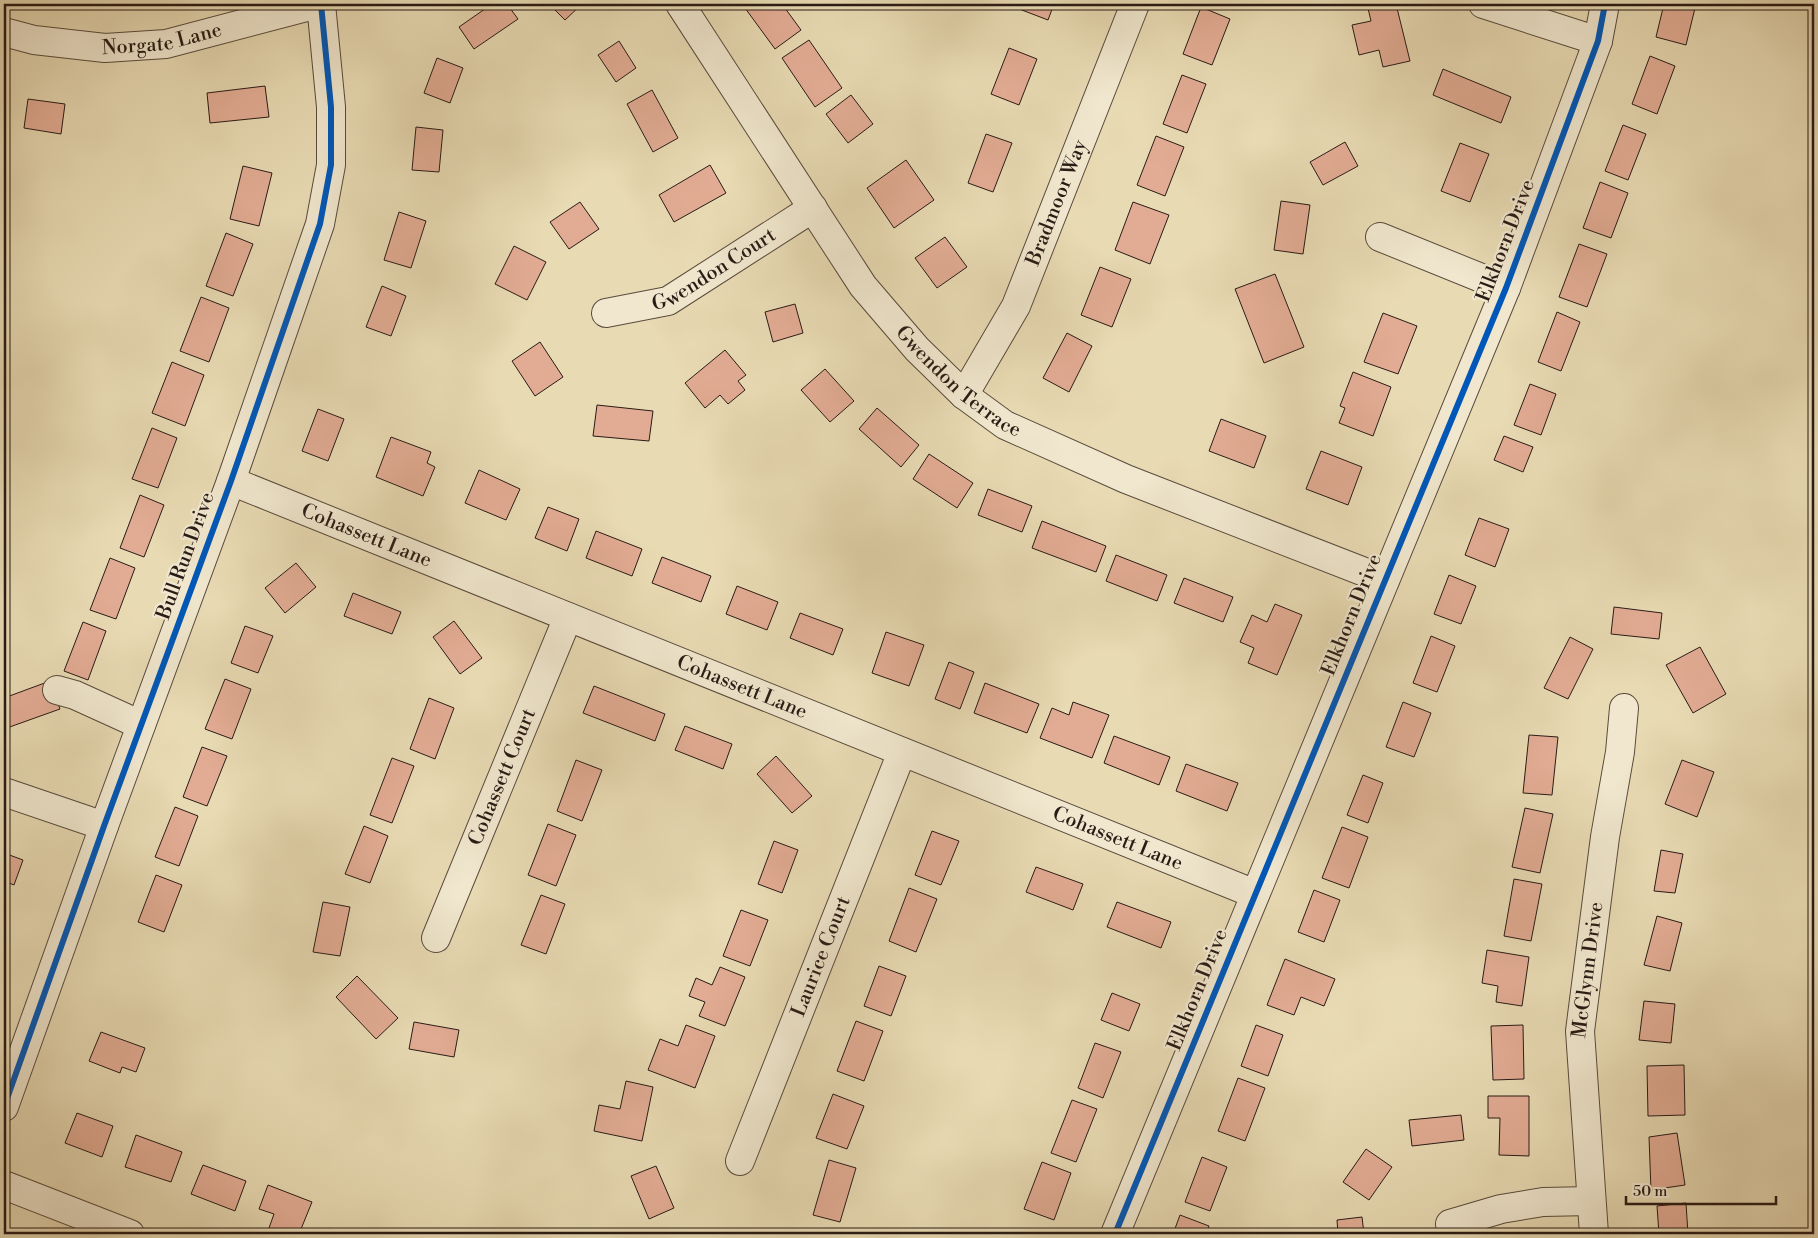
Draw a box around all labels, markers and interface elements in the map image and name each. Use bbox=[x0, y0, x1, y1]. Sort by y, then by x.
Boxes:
street label: Norgate Lane bbox=[101, 17, 224, 61]
street label: Bradmoor Way bbox=[1020, 136, 1093, 270]
street label: Elkhorn Drive bbox=[1471, 176, 1541, 306]
street label: Gwendon Court bbox=[650, 223, 781, 316]
street label: Gwendon Terrace bbox=[890, 320, 1025, 443]
street label: Bull Run Drive bbox=[151, 489, 221, 624]
street label: Cohassett Lane bbox=[298, 498, 435, 573]
street label: Elkhorn Drive bbox=[1316, 550, 1388, 680]
street label: Cohassett Lane bbox=[673, 650, 811, 725]
street label: Cohassett Court bbox=[463, 705, 541, 849]
street label: Cohassett Lane bbox=[1049, 801, 1186, 876]
street label: Laurice Court bbox=[786, 893, 856, 1020]
street label: McGlynn Drive bbox=[1567, 900, 1609, 1040]
street label: Elkhorn Drive bbox=[1162, 925, 1234, 1055]
scale bar bbox=[1626, 1173, 1776, 1205]
text: 50 m bbox=[1633, 1182, 1667, 1201]

